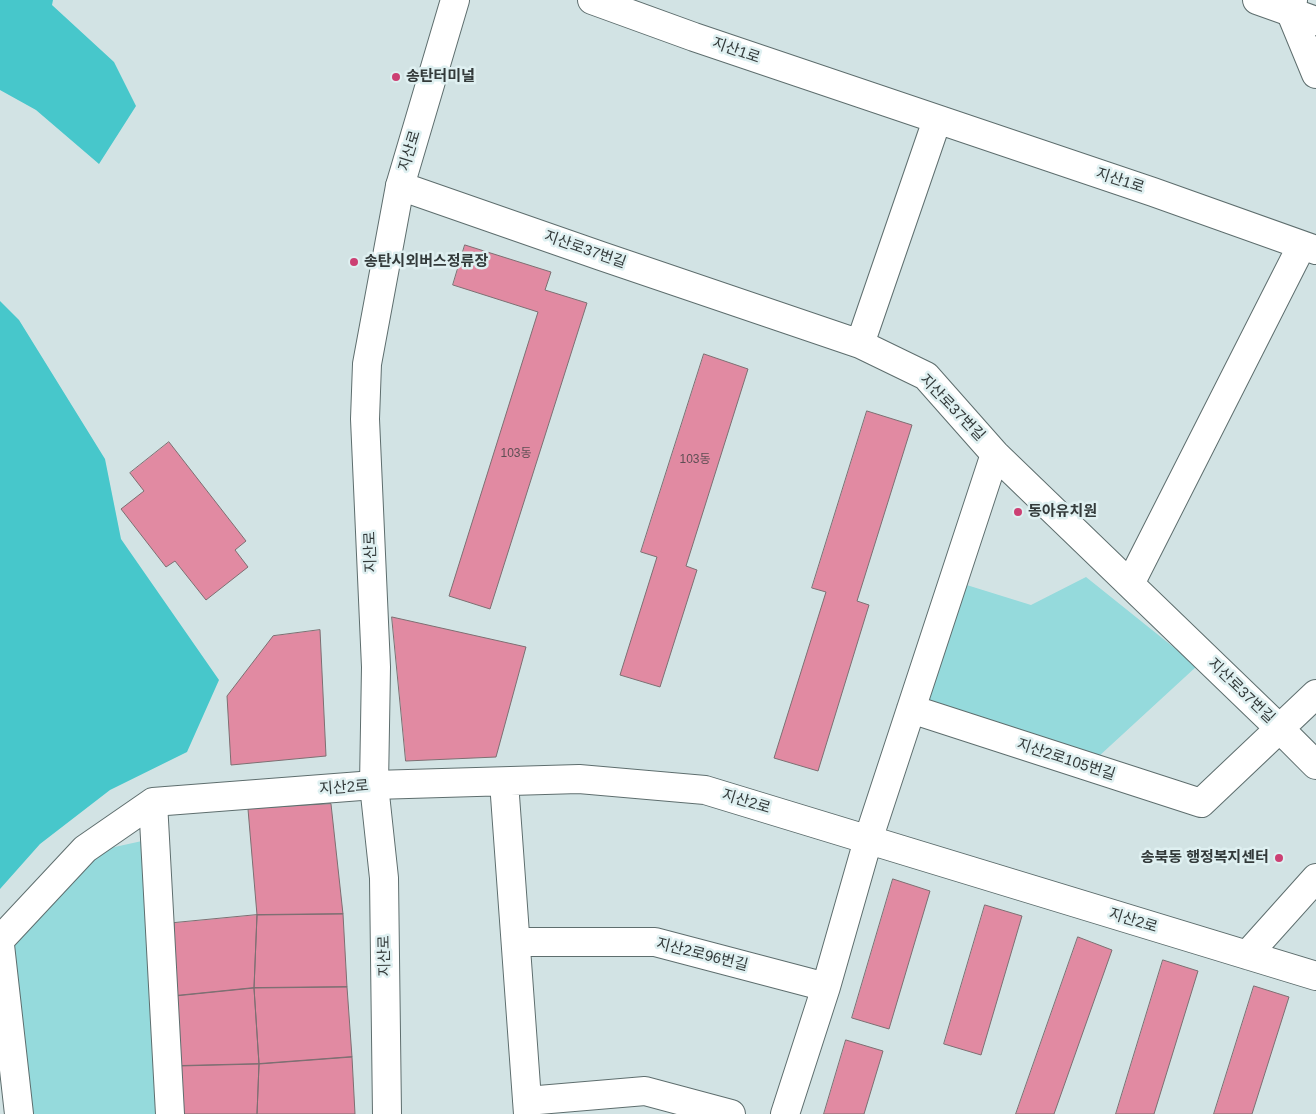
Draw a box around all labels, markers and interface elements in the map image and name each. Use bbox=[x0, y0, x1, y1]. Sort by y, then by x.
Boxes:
street label: 지산1로 bbox=[710, 34, 762, 68]
place label: 송탄터미널 bbox=[406, 68, 475, 86]
marker: 송탄터미널 bbox=[390, 71, 402, 83]
street label: 지산로 bbox=[395, 129, 425, 173]
street label: 지산1로 bbox=[1094, 165, 1146, 197]
street label: 지산로37번길 bbox=[542, 228, 628, 272]
place label: 송탄시외버스정류장 bbox=[364, 253, 488, 271]
marker: 송탄시외버스정류장 bbox=[348, 256, 360, 268]
street label: 지산로37번길 bbox=[916, 371, 988, 445]
house number: 103동 bbox=[500, 447, 532, 461]
house number: 103동 bbox=[679, 453, 711, 467]
place label: 동아유치원 bbox=[1028, 503, 1097, 521]
marker: 동아유치원 bbox=[1012, 506, 1024, 518]
street label: 지산로 bbox=[361, 531, 381, 573]
street label: 지산로37번길 bbox=[1204, 655, 1278, 727]
street label: 지산2로105번길 bbox=[1015, 736, 1117, 784]
street label: 지산2로 bbox=[319, 777, 369, 799]
street label: 지산2로 bbox=[720, 786, 772, 818]
place label: 송북동 행정복지센터 bbox=[1141, 849, 1269, 867]
marker: 송북동 행정복지센터 bbox=[1273, 852, 1285, 864]
street label: 지산2로 bbox=[1107, 905, 1159, 937]
street label: 지산로 bbox=[376, 935, 394, 977]
street label: 지산2로96번길 bbox=[654, 935, 750, 975]

